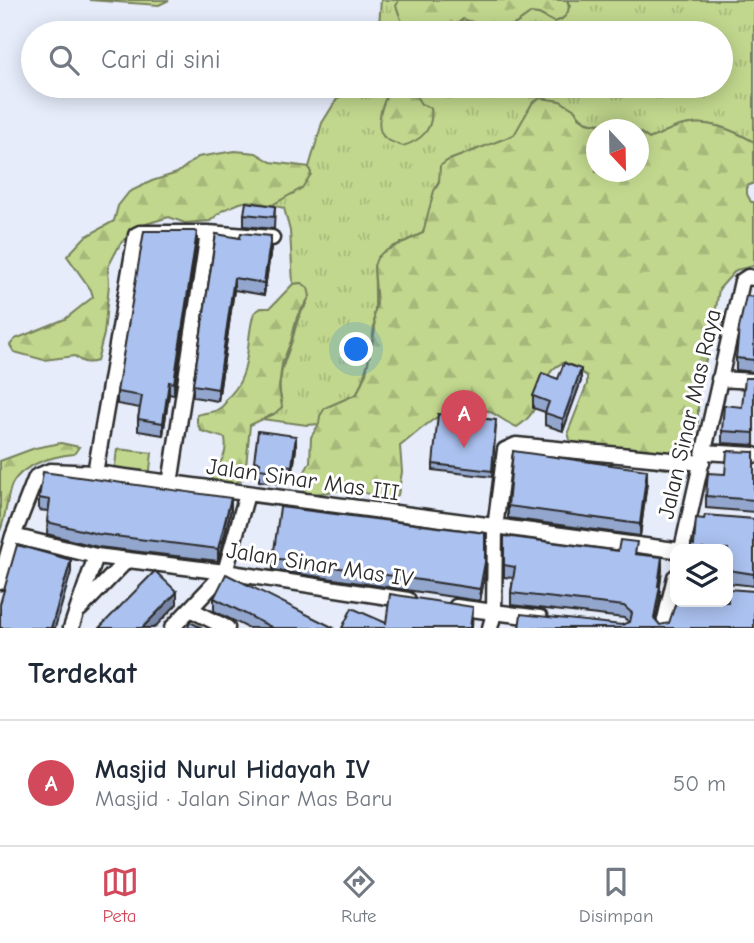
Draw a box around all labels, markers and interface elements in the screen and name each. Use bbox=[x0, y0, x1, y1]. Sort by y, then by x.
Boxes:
search box bbox=[21, 21, 733, 98]
icon: search bbox=[45, 41, 83, 79]
text: Cari di sini bbox=[101, 45, 221, 75]
north arrow bbox=[586, 119, 649, 182]
street label: Jalan Sinar Mas Raya bbox=[652, 307, 727, 522]
your location bbox=[339, 332, 373, 366]
pin: A bbox=[441, 390, 487, 448]
street label: Jalan Sinar Mas III bbox=[205, 453, 401, 506]
street label: Jalan Sinar Mas IV bbox=[225, 536, 416, 593]
map controls bbox=[670, 544, 733, 607]
button: layers bbox=[670, 544, 733, 607]
text: Terdekat bbox=[28, 656, 137, 691]
text: Masjid Nurul Hidayah IV bbox=[95, 755, 370, 785]
text: A bbox=[45, 770, 57, 797]
text: 50 m bbox=[673, 770, 726, 797]
text: Masjid · Jalan Sinar Mas Baru bbox=[95, 785, 392, 812]
tab: Peta bbox=[101, 863, 139, 927]
tab: Rute bbox=[340, 863, 378, 927]
tab: Disimpan bbox=[579, 863, 653, 927]

